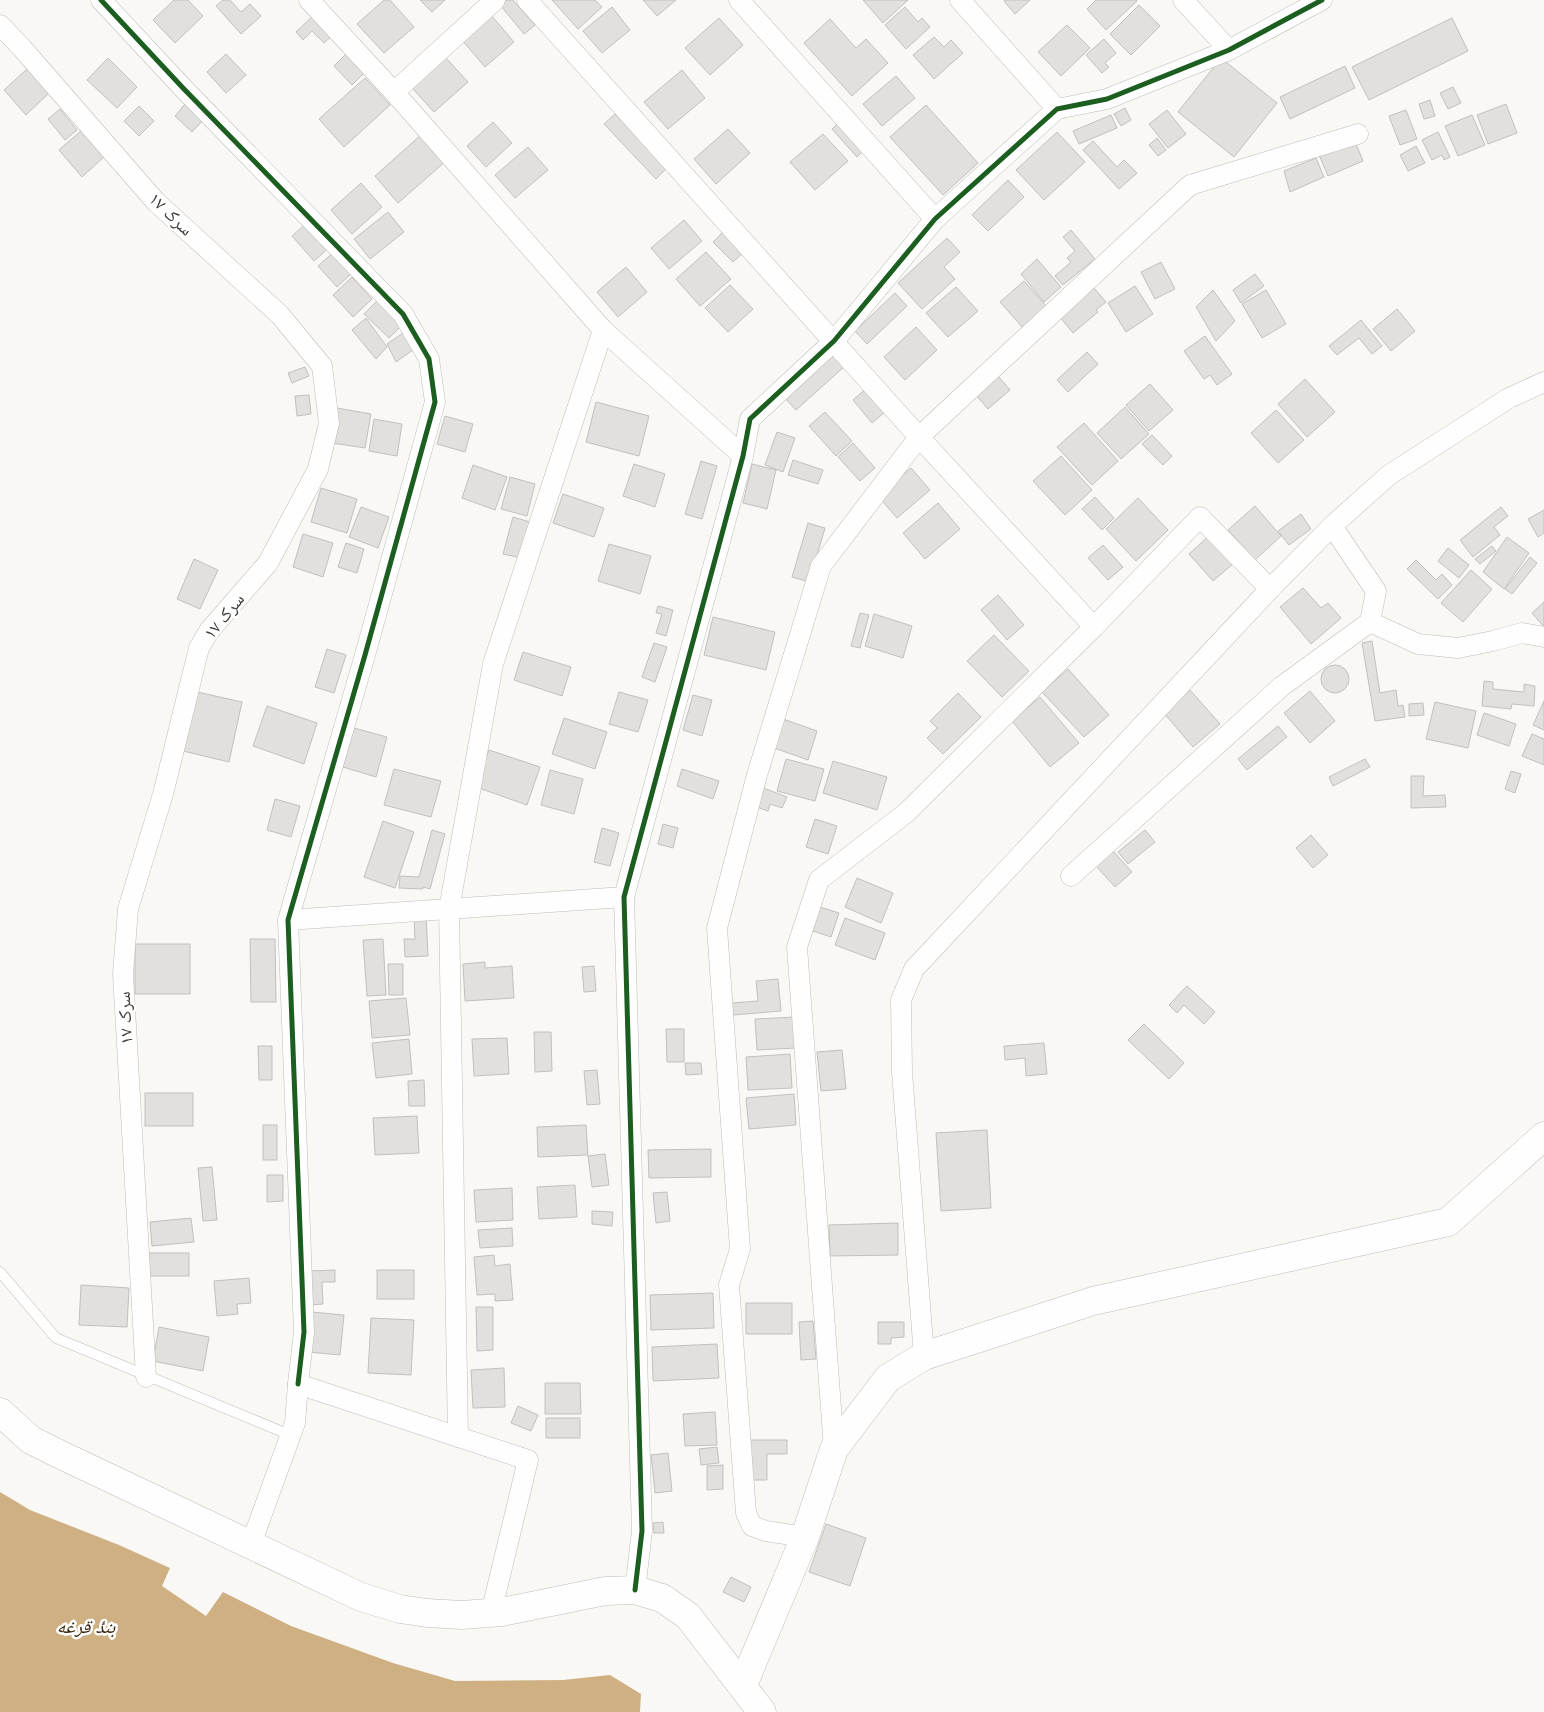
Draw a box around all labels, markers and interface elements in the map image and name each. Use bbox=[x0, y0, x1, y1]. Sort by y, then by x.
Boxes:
street label: سرک ۱۷ bbox=[144, 188, 198, 240]
street label: سرک ۱۷ bbox=[199, 588, 249, 644]
street label: سرک ۱۷ bbox=[113, 991, 137, 1045]
water label: بندٔ قرغه bbox=[57, 1616, 116, 1638]

